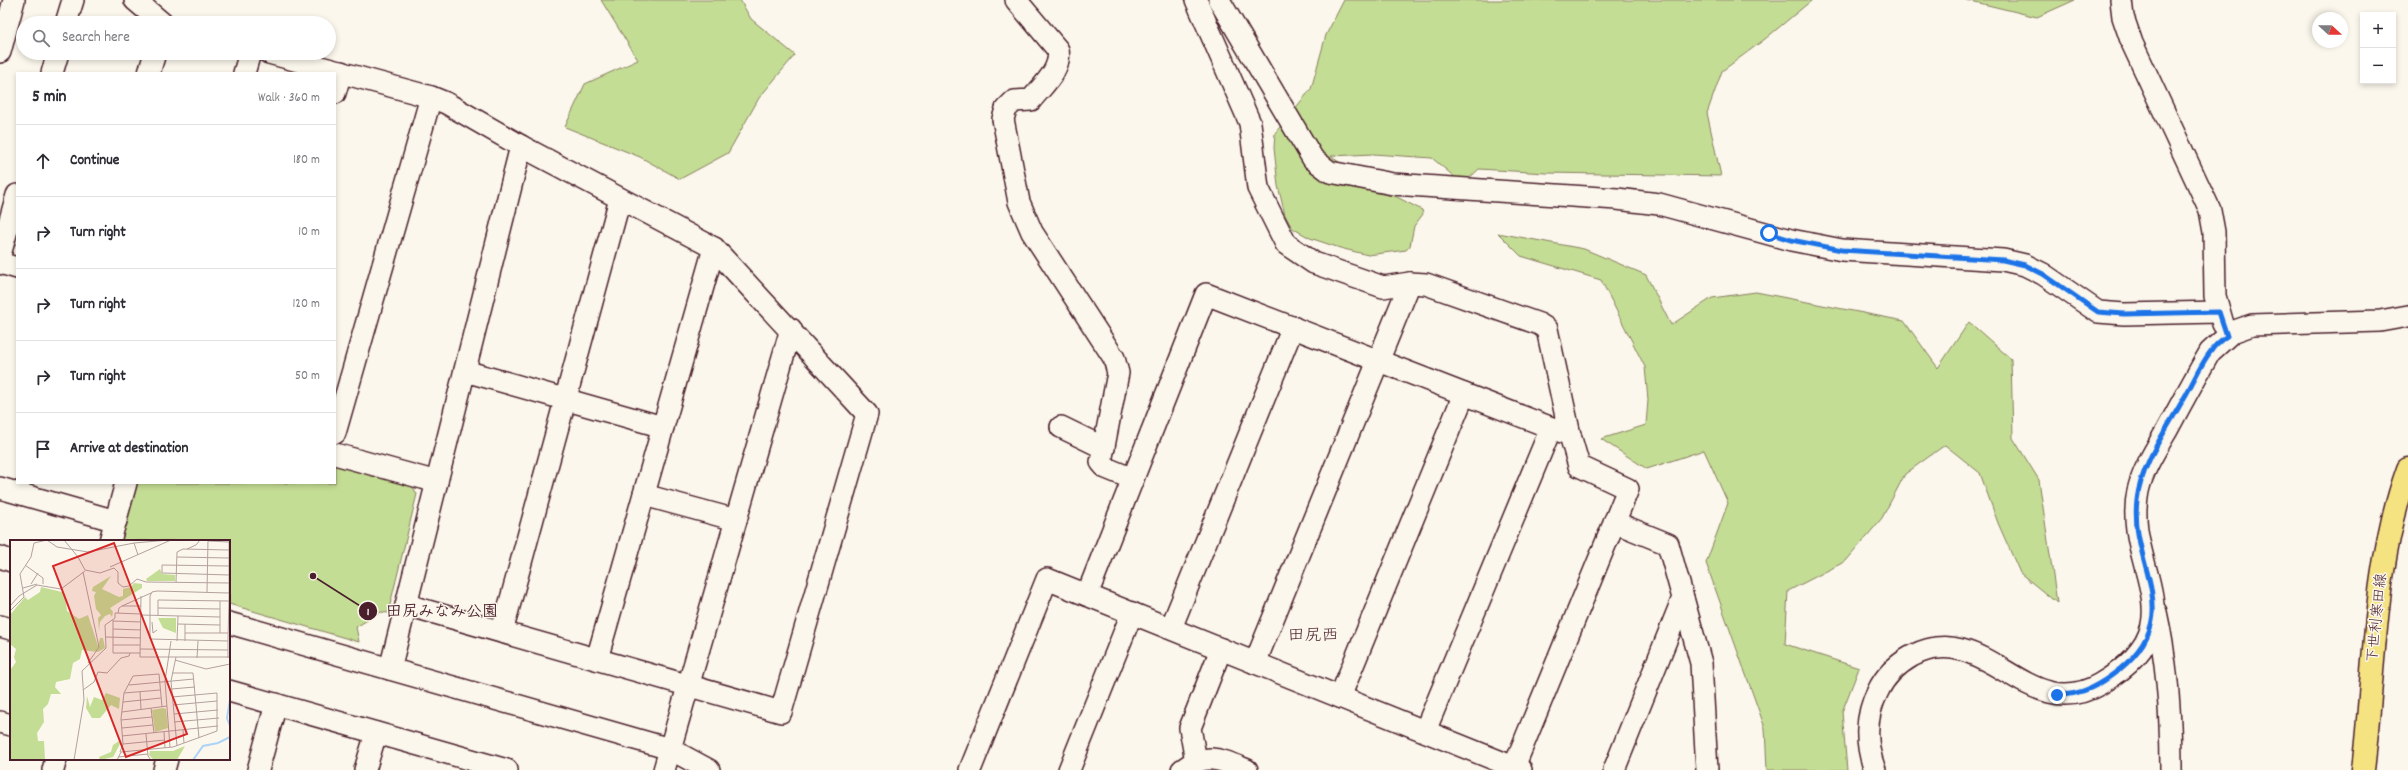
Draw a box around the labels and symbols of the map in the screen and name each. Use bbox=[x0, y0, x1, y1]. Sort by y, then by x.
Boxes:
north arrow bbox=[2312, 12, 2348, 48]
route start bbox=[1760, 224, 1778, 242]
inset map bbox=[10, 540, 230, 760]
street label: 下世利寒田線 bbox=[2362, 572, 2394, 664]
callout: 田尻みなみ公園 bbox=[358, 597, 506, 625]
text: 田尻みなみ公園 bbox=[386, 601, 498, 624]
text: 1 bbox=[367, 604, 370, 621]
district label: 田尻西 bbox=[1288, 625, 1339, 649]
route end bbox=[2048, 686, 2066, 704]

